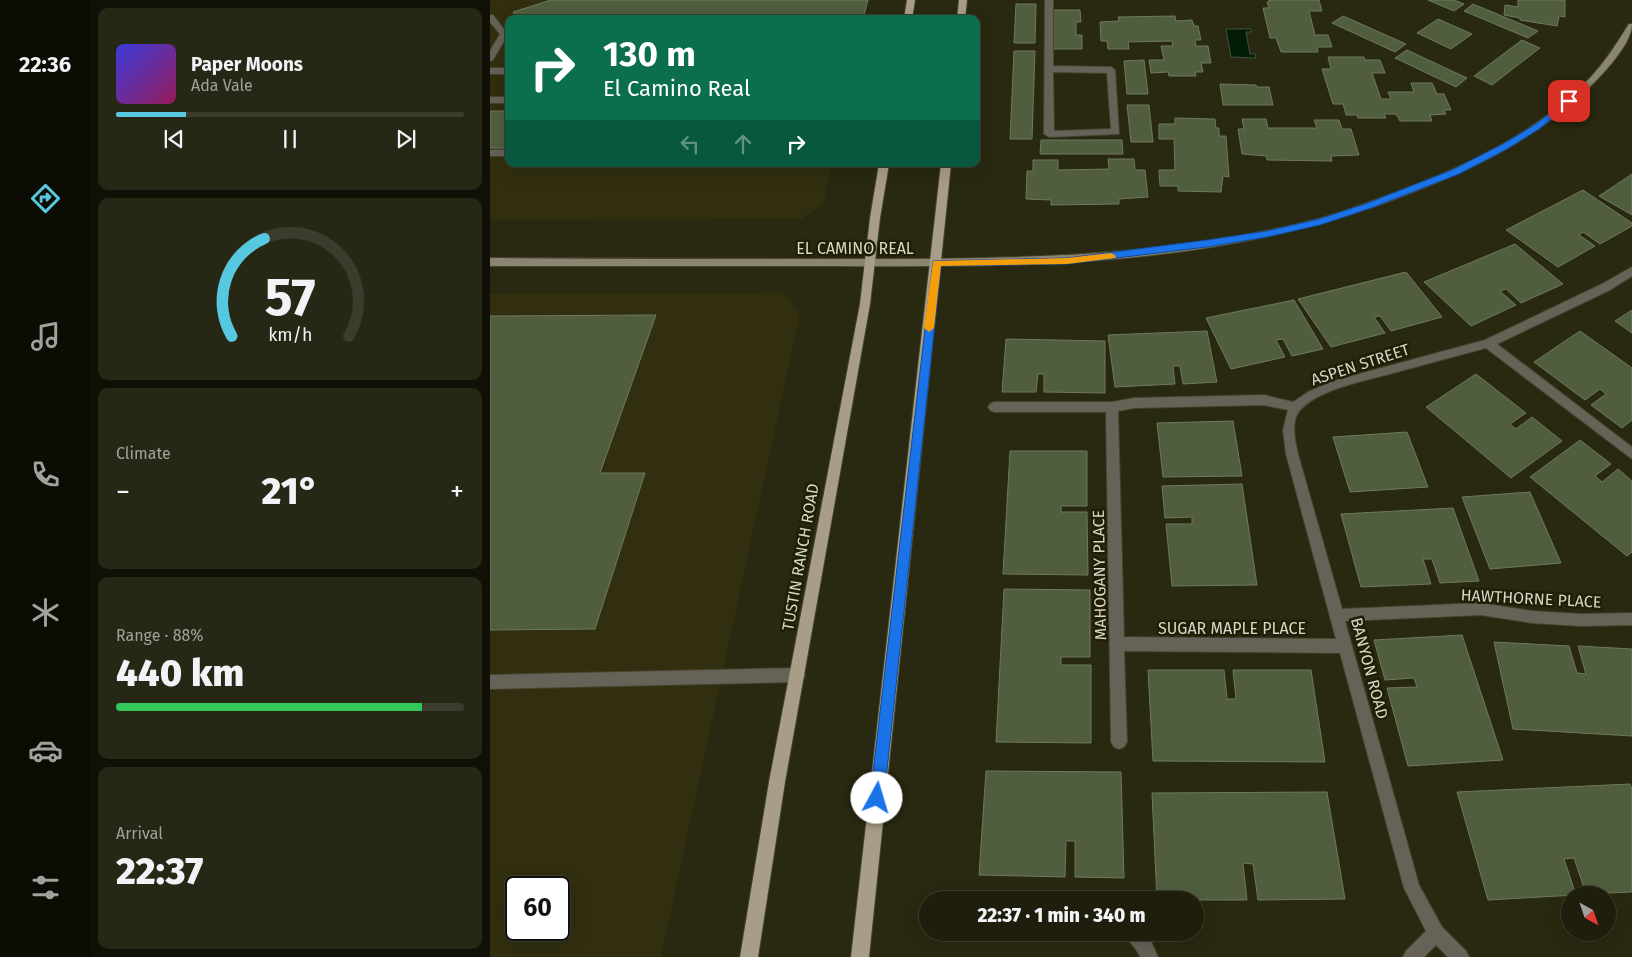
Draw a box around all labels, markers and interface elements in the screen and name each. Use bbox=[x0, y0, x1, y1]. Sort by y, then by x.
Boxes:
text: 130 m bbox=[603, 33, 696, 75]
icon: right bbox=[520, 35, 585, 100]
text: 22:36 bbox=[19, 51, 71, 78]
text: Paper Moons bbox=[191, 53, 303, 76]
text: El Camino Real bbox=[603, 75, 751, 102]
text: Ada Vale bbox=[191, 76, 253, 95]
pin bbox=[1548, 80, 1590, 122]
icon: arrive bbox=[1555, 87, 1583, 115]
icon: previous bbox=[160, 125, 188, 153]
icon: pause bbox=[276, 125, 304, 153]
icon: next bbox=[392, 125, 420, 153]
icon: left bbox=[676, 130, 704, 158]
icon: ahead bbox=[729, 130, 757, 158]
icon: right bbox=[782, 130, 810, 158]
icon: directions bbox=[28, 181, 63, 216]
street label: EL CAMINO REAL bbox=[796, 239, 914, 258]
text: 57 bbox=[265, 266, 315, 329]
icon: music bbox=[28, 319, 63, 354]
text: km/h bbox=[268, 324, 312, 346]
street label: ASPEN STREET bbox=[1308, 339, 1413, 389]
text: Climate bbox=[116, 444, 171, 463]
icon: phone bbox=[28, 457, 63, 492]
text: 21° bbox=[262, 468, 318, 514]
text: − bbox=[116, 475, 130, 508]
text: + bbox=[450, 475, 464, 508]
street label: TUSTIN RANCH ROAD bbox=[778, 482, 823, 632]
street label: MAHOGANY PLACE bbox=[1089, 510, 1110, 640]
street label: HAWTHORNE PLACE bbox=[1460, 585, 1602, 612]
icon: climate bbox=[28, 595, 63, 630]
street label: BANYON ROAD bbox=[1347, 615, 1392, 721]
street label: SUGAR MAPLE PLACE bbox=[1158, 619, 1306, 638]
text: Range · 88% bbox=[116, 626, 204, 645]
text: 440 km bbox=[116, 650, 244, 696]
icon: car bbox=[28, 733, 63, 768]
position arrow bbox=[850, 771, 902, 823]
text: Arrival bbox=[116, 824, 163, 843]
text: 22:37 bbox=[116, 848, 203, 894]
icon: filters bbox=[28, 870, 63, 905]
speed limit sign: 60 bbox=[505, 876, 570, 941]
north arrow bbox=[1561, 886, 1616, 941]
map controls bbox=[1561, 886, 1616, 941]
text: 22:37 · 1 min · 340 m bbox=[977, 904, 1146, 927]

